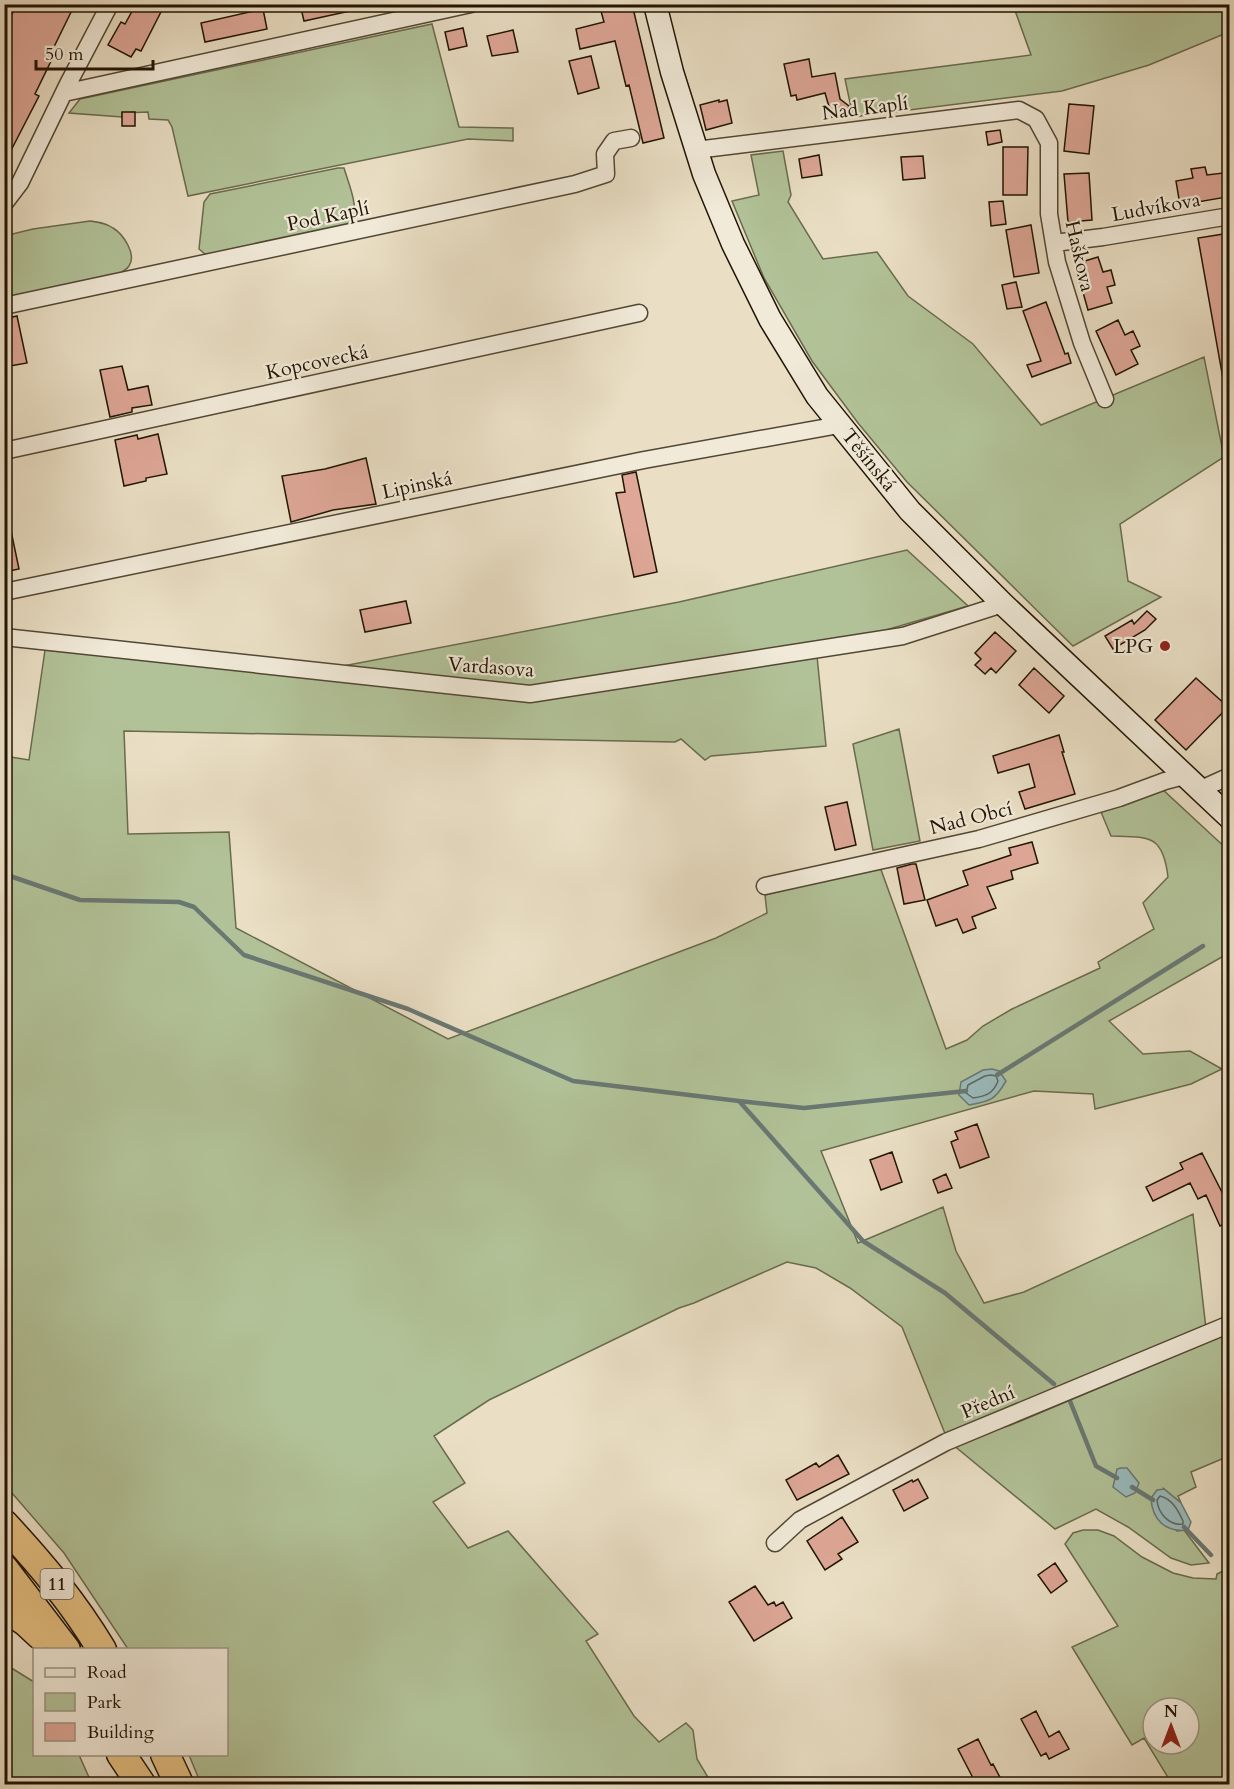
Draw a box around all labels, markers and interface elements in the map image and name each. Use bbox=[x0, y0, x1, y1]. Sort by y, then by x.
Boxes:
scale bar bbox=[36, 33, 153, 71]
text: 50 m bbox=[45, 42, 84, 67]
street label: Nad Kaplí bbox=[820, 89, 910, 127]
street label: Ludvíkova bbox=[1109, 186, 1203, 228]
street label: Pod Kaplí bbox=[284, 194, 372, 238]
street label: Haškova bbox=[1059, 218, 1101, 295]
street label: Kopcovecká bbox=[263, 338, 371, 386]
street label: Těšínská bbox=[835, 423, 903, 497]
street label: Lipinská bbox=[379, 464, 455, 506]
place label: LPG bbox=[1113, 633, 1153, 660]
marker: LPG bbox=[1158, 639, 1172, 653]
street label: Vardasova bbox=[447, 651, 535, 683]
street label: Nad Obcí bbox=[927, 795, 1016, 841]
street label: Přední bbox=[957, 1379, 1019, 1425]
road number: 11 bbox=[40, 1569, 74, 1599]
legend bbox=[33, 1648, 228, 1756]
text: Road bbox=[87, 1660, 127, 1685]
text: Park bbox=[87, 1690, 122, 1715]
north arrow bbox=[1141, 1696, 1201, 1756]
text: N bbox=[1164, 1701, 1178, 1723]
text: Building bbox=[87, 1720, 155, 1745]

